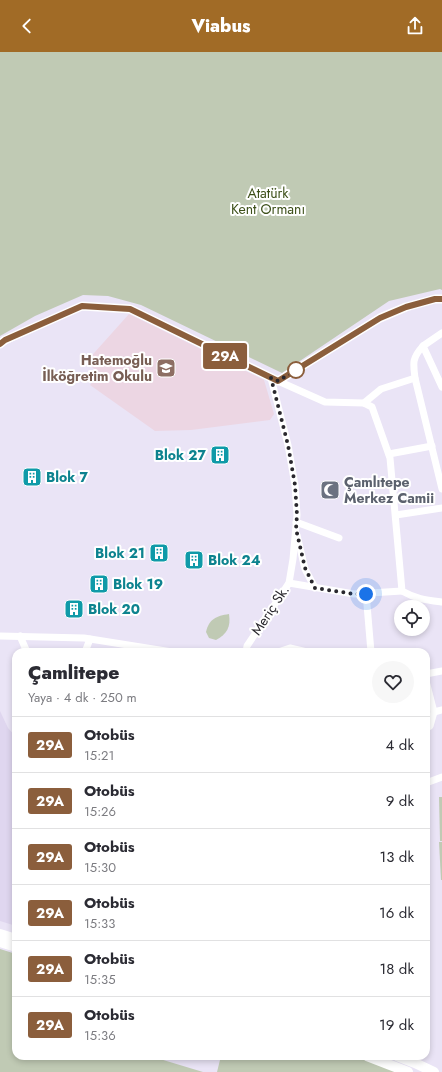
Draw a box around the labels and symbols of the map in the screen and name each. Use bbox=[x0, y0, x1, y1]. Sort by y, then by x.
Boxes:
park label: Atatürk Kent Ormanı bbox=[231, 183, 305, 219]
line badge: 29A bbox=[202, 343, 248, 369]
place label: Hatemoğlu İlköğretim Okulu bbox=[42, 350, 152, 386]
school or university icon: Hatemoğlu İlköğretim Okulu bbox=[155, 357, 177, 379]
unlabelled marker bbox=[287, 361, 305, 379]
building icon: Blok 27 bbox=[209, 444, 231, 466]
place label: Blok 27 bbox=[155, 445, 207, 465]
building icon: Blok 7 bbox=[21, 466, 43, 488]
place label: Blok 7 bbox=[46, 467, 89, 487]
place label: Çamlıtepe Merkez Camii bbox=[344, 472, 434, 508]
mosque icon: Çamlıtepe Merkez Camii bbox=[319, 479, 341, 501]
building icon: Blok 21 bbox=[148, 542, 170, 564]
place label: Blok 21 bbox=[95, 543, 145, 563]
building icon: Blok 24 bbox=[183, 549, 205, 571]
place label: Blok 24 bbox=[208, 550, 261, 570]
building icon: Blok 19 bbox=[88, 573, 110, 595]
place label: Blok 19 bbox=[113, 574, 163, 594]
street label: Meriç Sk. bbox=[246, 581, 294, 639]
your location bbox=[356, 584, 376, 604]
building icon: Blok 20 bbox=[63, 598, 85, 620]
place label: Blok 20 bbox=[88, 599, 140, 619]

